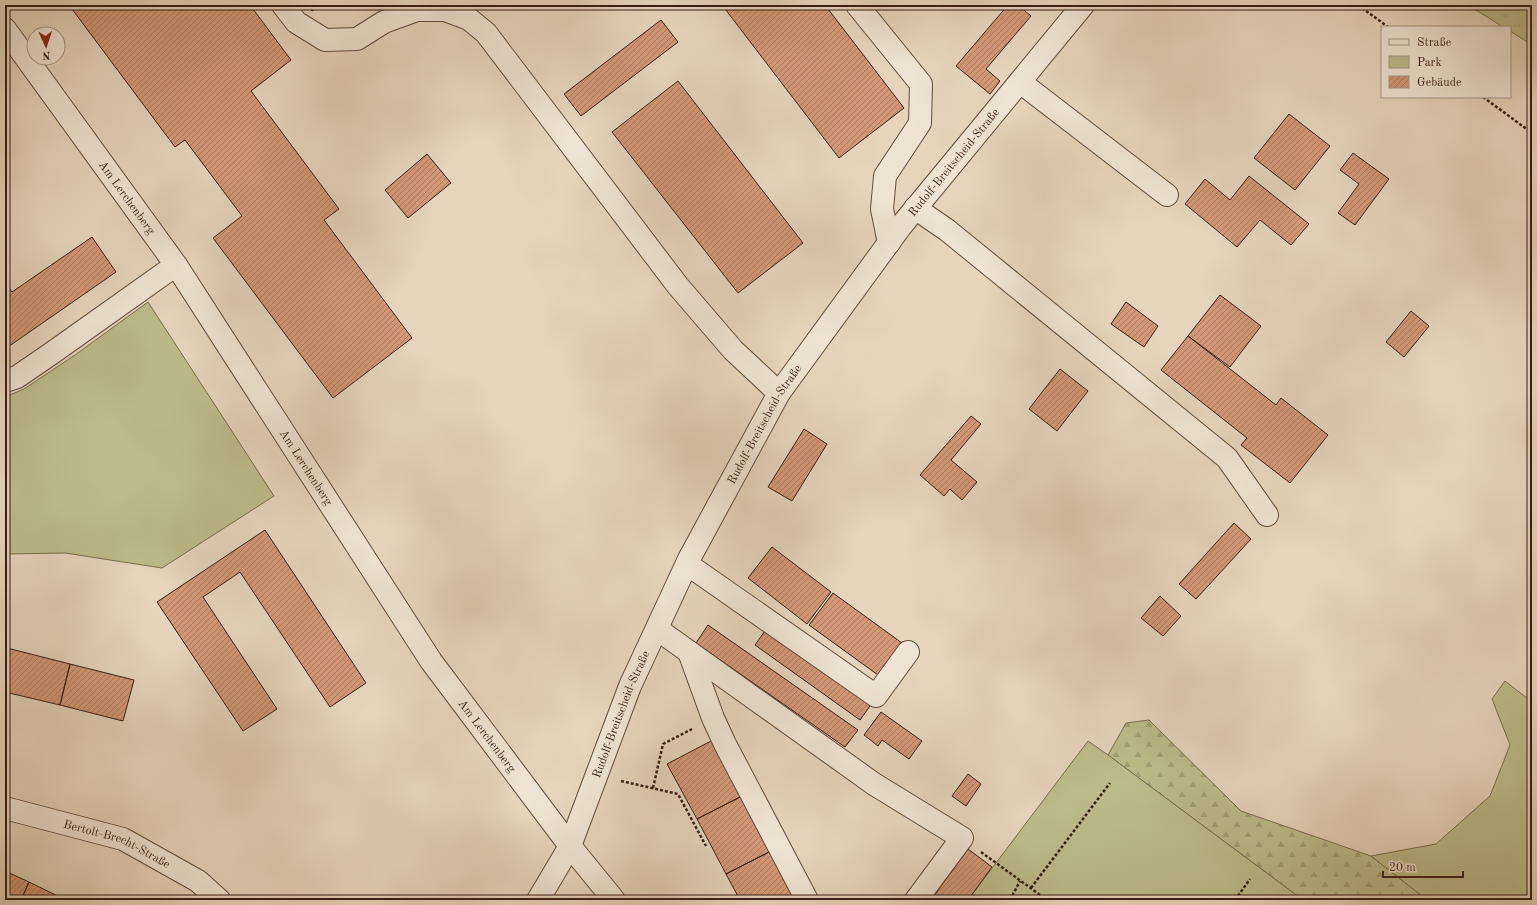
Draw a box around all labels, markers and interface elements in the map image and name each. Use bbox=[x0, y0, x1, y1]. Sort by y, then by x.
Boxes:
north arrow bbox=[26, 26, 66, 66]
legend bbox=[1381, 26, 1511, 98]
text: Straße bbox=[1417, 37, 1452, 49]
text: N bbox=[41, 49, 51, 60]
text: Park bbox=[1417, 57, 1442, 69]
text: Gebäude bbox=[1417, 77, 1462, 89]
street label: Rudolf-Breitscheid-Straße bbox=[906, 106, 1002, 219]
street label: Am Lerchenberg bbox=[96, 159, 157, 237]
street label: Rudolf-Breitscheid-Straße bbox=[726, 363, 805, 486]
street label: Am Lerchenberg bbox=[277, 428, 334, 508]
street label: Rudolf-Breitscheid-Straße bbox=[591, 649, 653, 780]
street label: Am Lerchenberg bbox=[455, 698, 518, 775]
street label: Bertolt-Brecht-Straße bbox=[62, 819, 172, 871]
scale bar bbox=[1383, 853, 1463, 879]
text: 20 m bbox=[1389, 862, 1416, 874]

